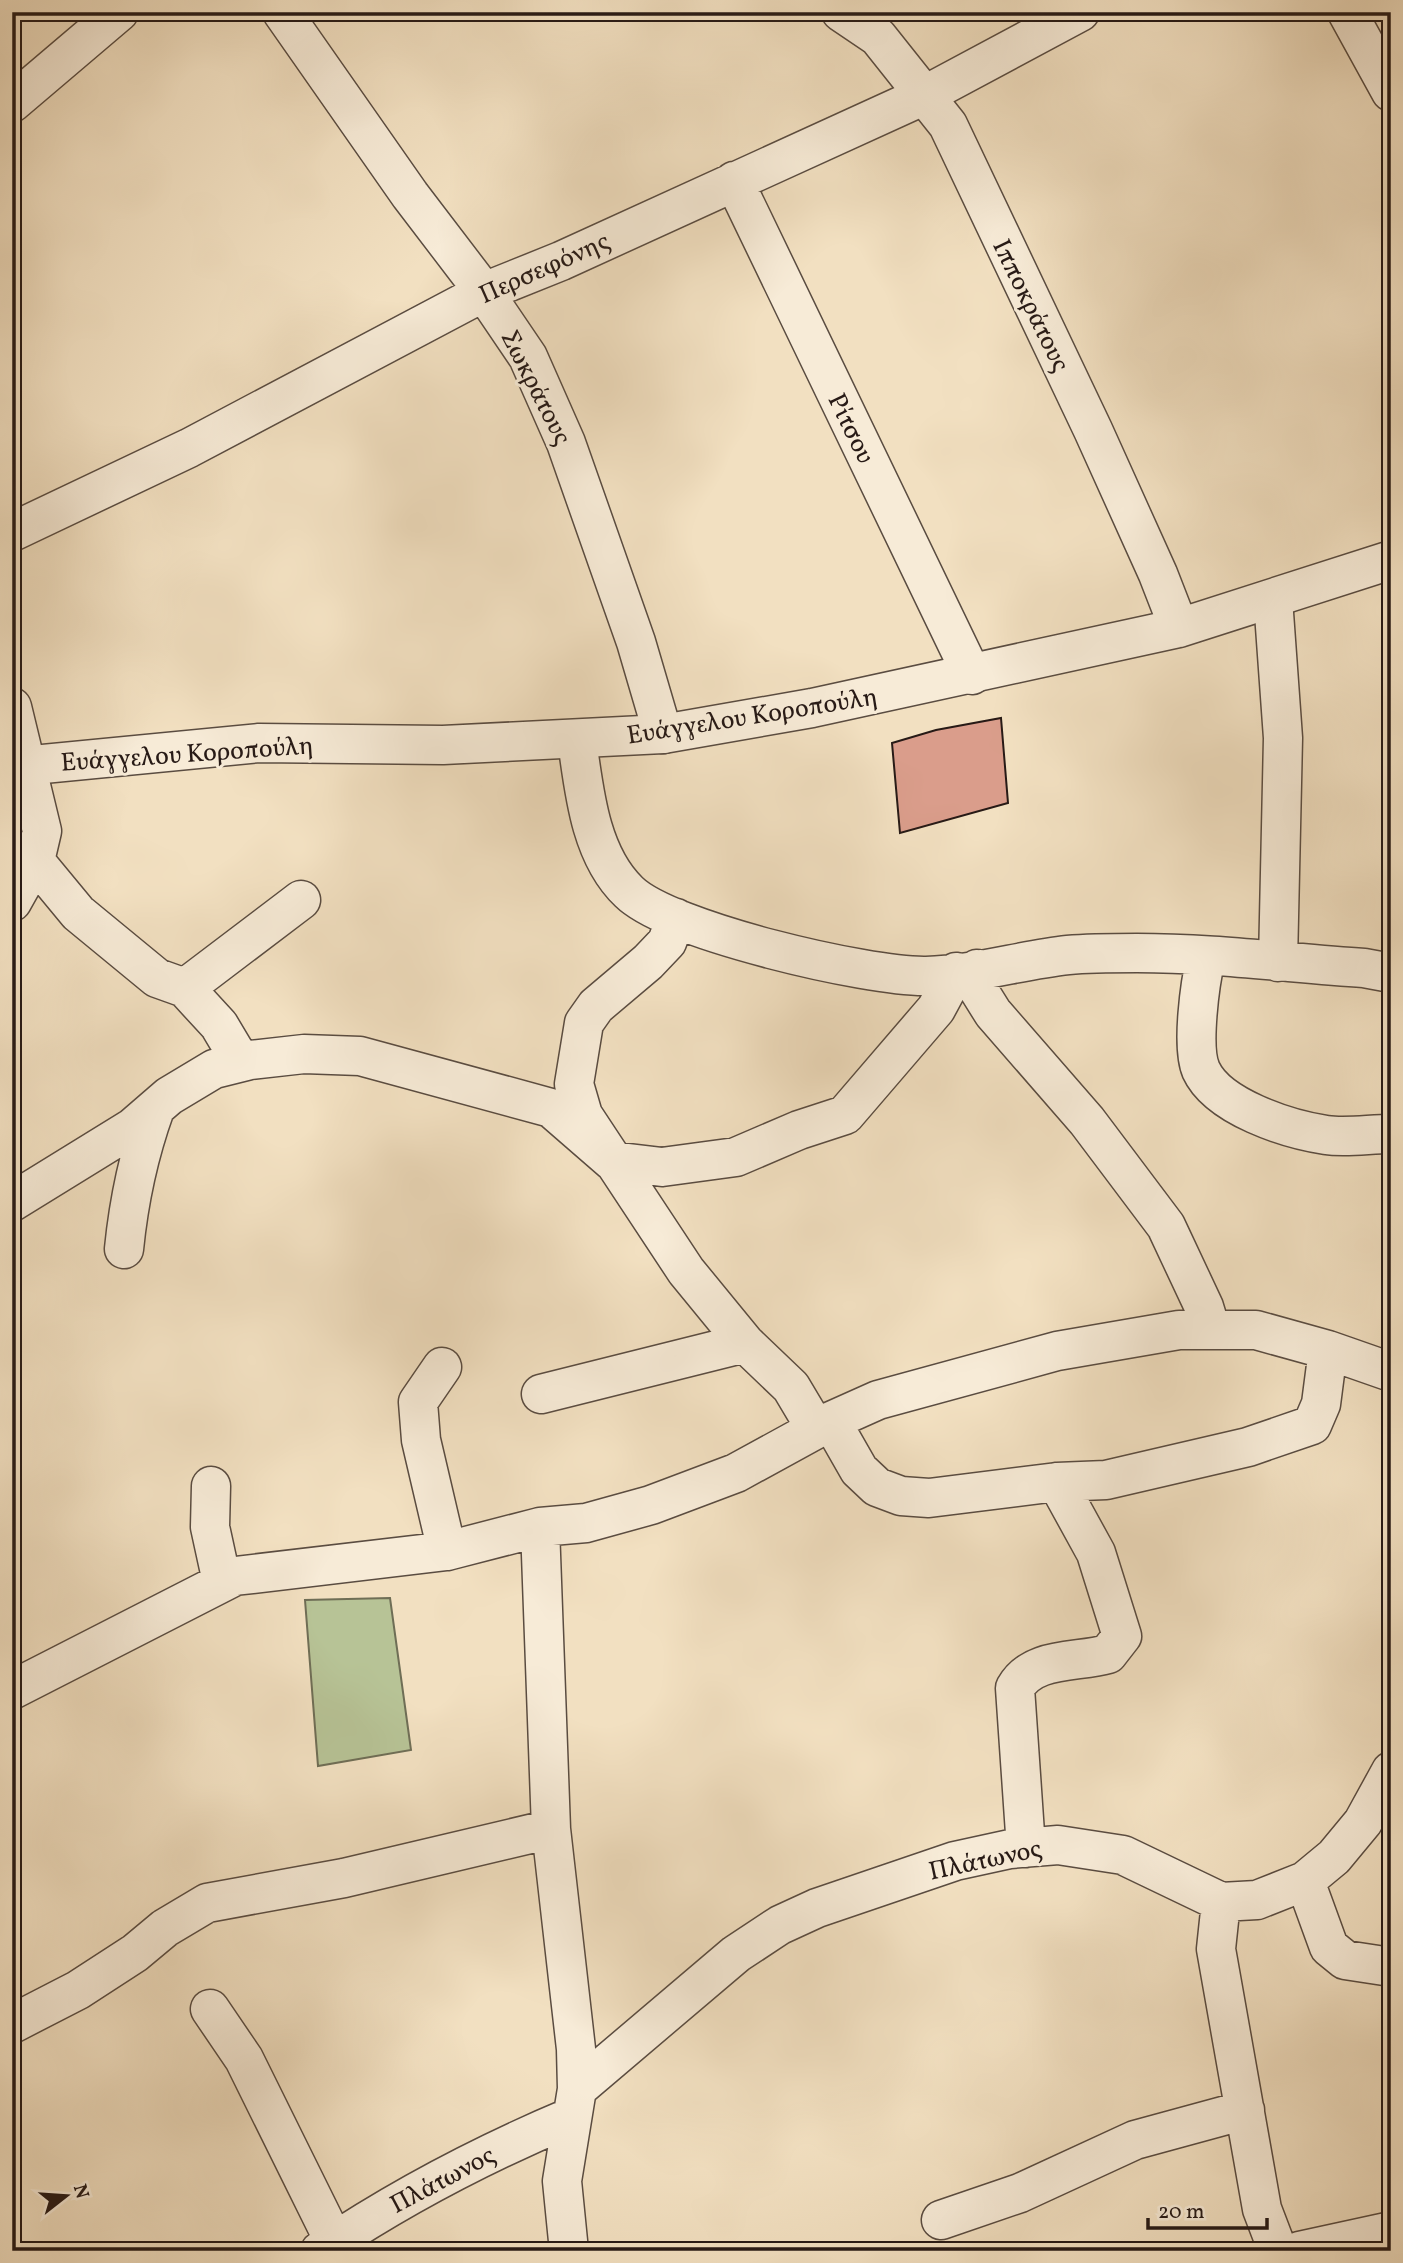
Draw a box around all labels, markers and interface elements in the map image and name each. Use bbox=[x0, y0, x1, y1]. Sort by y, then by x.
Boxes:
street label: Περσεφόνης bbox=[474, 224, 616, 314]
street label: Ιπποκράτους bbox=[983, 234, 1078, 378]
street label: Σωκράτους bbox=[491, 324, 580, 452]
street label: Ρίτσου bbox=[818, 388, 883, 470]
street label: Ευάγγελου Κοροπούλη bbox=[624, 679, 880, 755]
street label: Ευάγγελου Κοροπούλη bbox=[59, 728, 315, 782]
street label: Πλάτωνος bbox=[926, 1831, 1045, 1890]
street label: Πλάτωνος bbox=[384, 2138, 502, 2224]
north arrow bbox=[32, 2162, 102, 2232]
text: N bbox=[66, 2181, 95, 2202]
scale bar bbox=[1148, 2186, 1266, 2230]
text: 20 m bbox=[1158, 2198, 1204, 2227]

